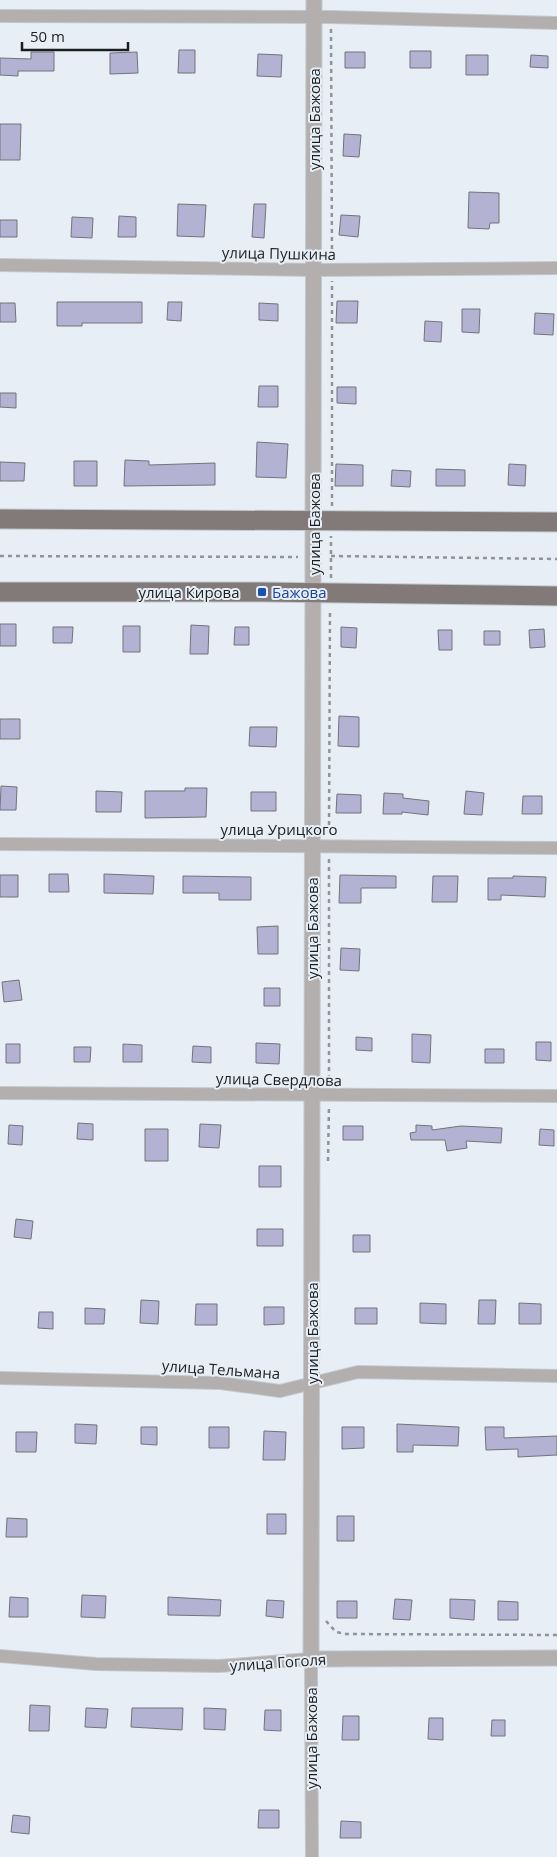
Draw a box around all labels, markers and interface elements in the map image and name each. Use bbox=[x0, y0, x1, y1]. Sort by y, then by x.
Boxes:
scale bar bbox=[22, 20, 129, 52]
text: 50 m bbox=[30, 26, 65, 46]
street label: улица Бажова bbox=[304, 68, 324, 170]
street label: улица Пушкина bbox=[222, 242, 336, 264]
street label: улица Бажова bbox=[304, 473, 324, 575]
street label: улица Кирова bbox=[138, 582, 240, 602]
place label: Бажова bbox=[272, 582, 327, 602]
marker: Бажова bbox=[256, 586, 268, 598]
street label: улица Урицкого bbox=[221, 819, 337, 839]
street label: улица Бажова bbox=[302, 877, 322, 979]
street label: улица Свердлова bbox=[216, 1068, 342, 1090]
street label: улица Бажова bbox=[302, 1282, 322, 1384]
street label: улица Тельмана bbox=[161, 1355, 281, 1383]
street label: улица Гоголя bbox=[229, 1649, 327, 1675]
street label: улица Бажова bbox=[301, 1687, 321, 1789]

